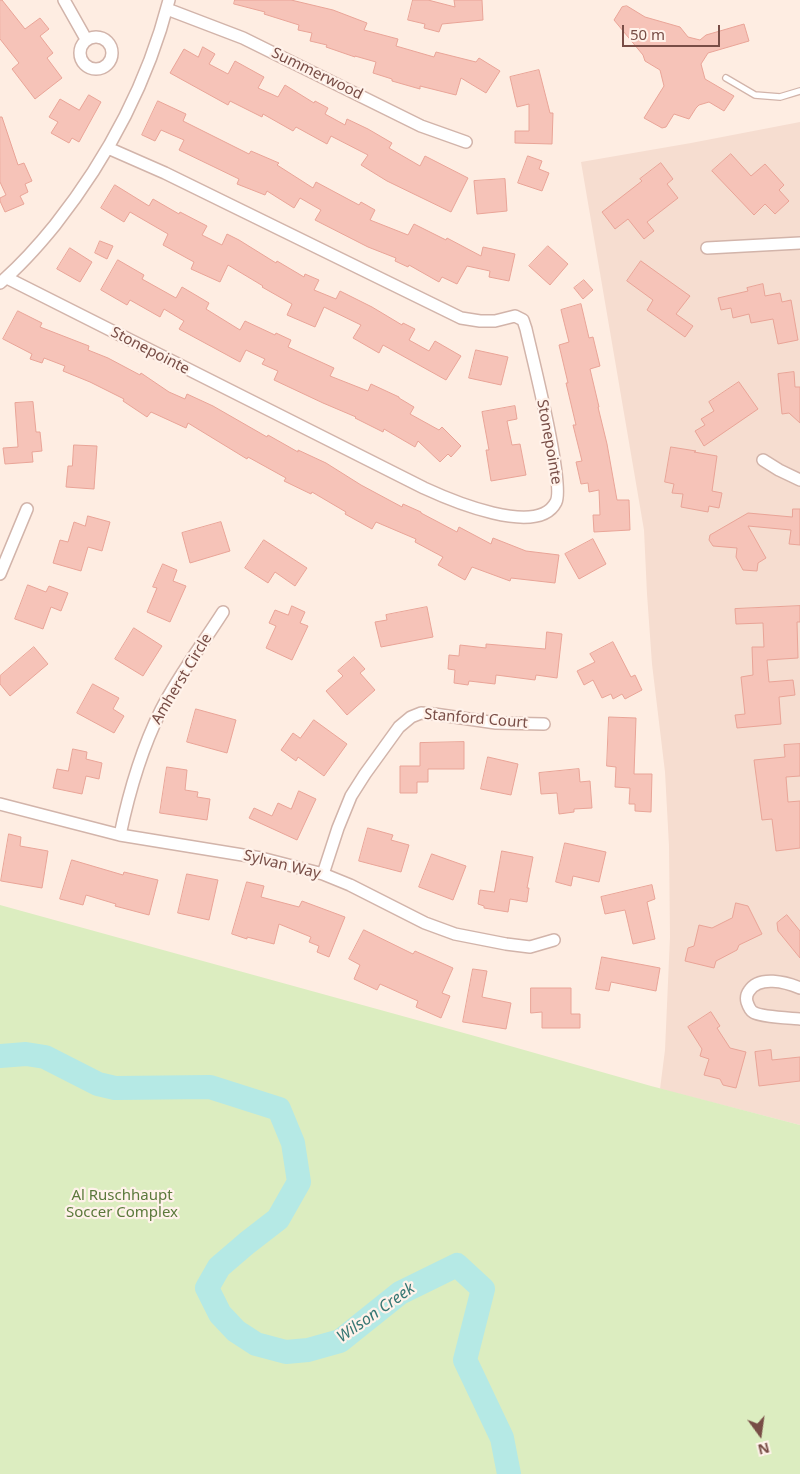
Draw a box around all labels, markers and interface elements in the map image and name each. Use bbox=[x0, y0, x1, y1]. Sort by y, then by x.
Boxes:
scale bar bbox=[625, 15, 722, 47]
text: 50 m bbox=[630, 24, 665, 44]
street label: Summerwood bbox=[268, 44, 366, 104]
street label: Stonepointe bbox=[108, 324, 192, 378]
street label: Stonepointe bbox=[533, 398, 565, 486]
street label: Amherst Circle bbox=[148, 630, 216, 728]
street label: Stanford Court bbox=[423, 706, 529, 732]
street label: Sylvan Way bbox=[242, 847, 322, 883]
park label: Al Ruschhaupt Soccer Complex bbox=[66, 1187, 178, 1222]
water label: Wilson Creek bbox=[333, 1279, 419, 1347]
north arrow bbox=[735, 1409, 785, 1459]
text: N bbox=[756, 1438, 772, 1460]

